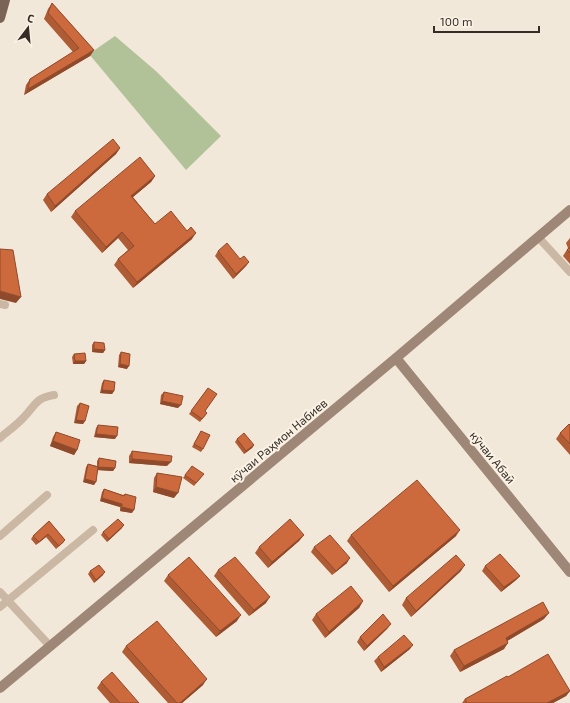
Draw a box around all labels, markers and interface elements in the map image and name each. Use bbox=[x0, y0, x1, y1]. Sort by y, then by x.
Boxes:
north arrow bbox=[8, 8, 48, 48]
scale bar bbox=[434, 8, 539, 34]
text: С bbox=[26, 11, 36, 25]
text: 100 m bbox=[440, 14, 472, 28]
street label: кӯчаи Раҳмон Набиев bbox=[226, 395, 330, 486]
street label: кӯчаи Абаӣ bbox=[467, 428, 518, 487]

